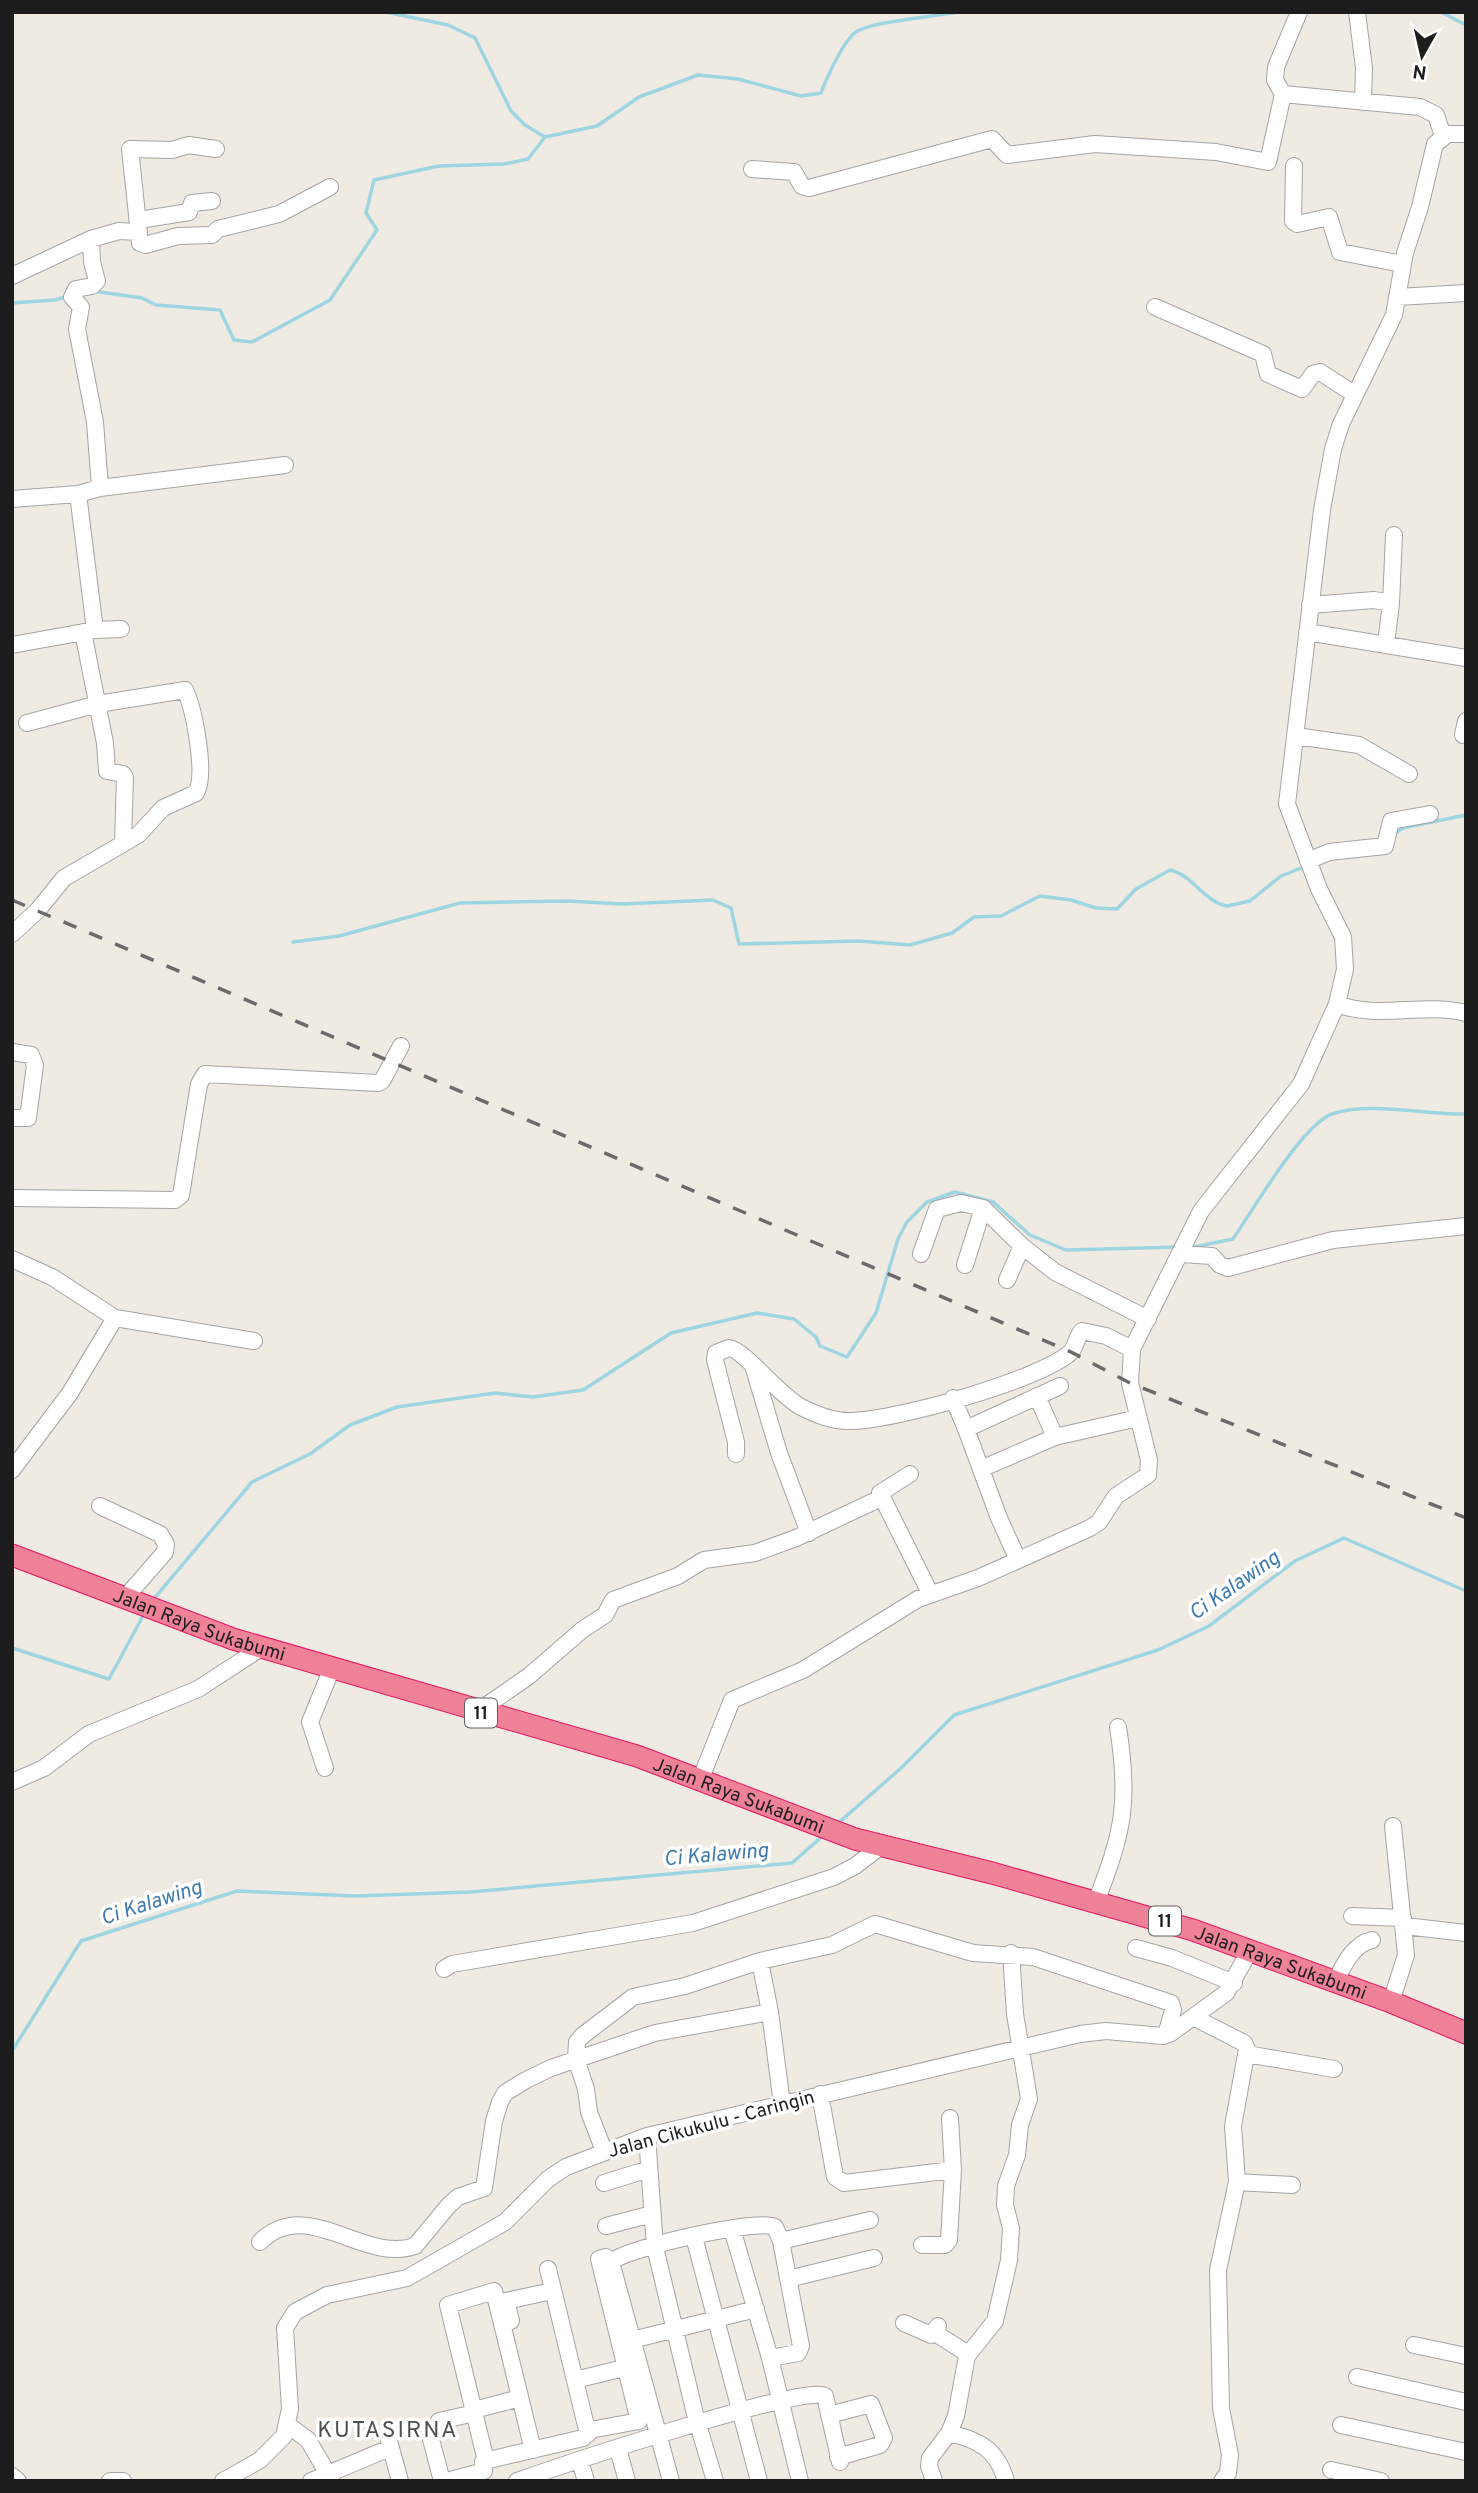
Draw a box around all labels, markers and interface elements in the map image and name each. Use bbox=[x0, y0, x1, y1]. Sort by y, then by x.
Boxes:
north arrow bbox=[1387, 21, 1457, 91]
text: N bbox=[1411, 58, 1428, 84]
water label: Ci Kalawing bbox=[1184, 1545, 1286, 1627]
street label: Jalan Raya Sukabumi bbox=[109, 1584, 288, 1668]
road number: 11 bbox=[465, 1698, 497, 1728]
street label: Jalan Raya Sukabumi bbox=[649, 1753, 827, 1840]
water label: Ci Kalawing bbox=[663, 1837, 770, 1874]
water label: Ci Kalawing bbox=[97, 1874, 206, 1932]
road number: 11 bbox=[1149, 1907, 1181, 1936]
street label: Jalan Raya Sukabumi bbox=[1191, 1922, 1370, 2006]
street label: Jalan Cikukulu - Caringin bbox=[606, 2086, 817, 2164]
district label: KUTASIRNA bbox=[317, 2417, 459, 2446]

